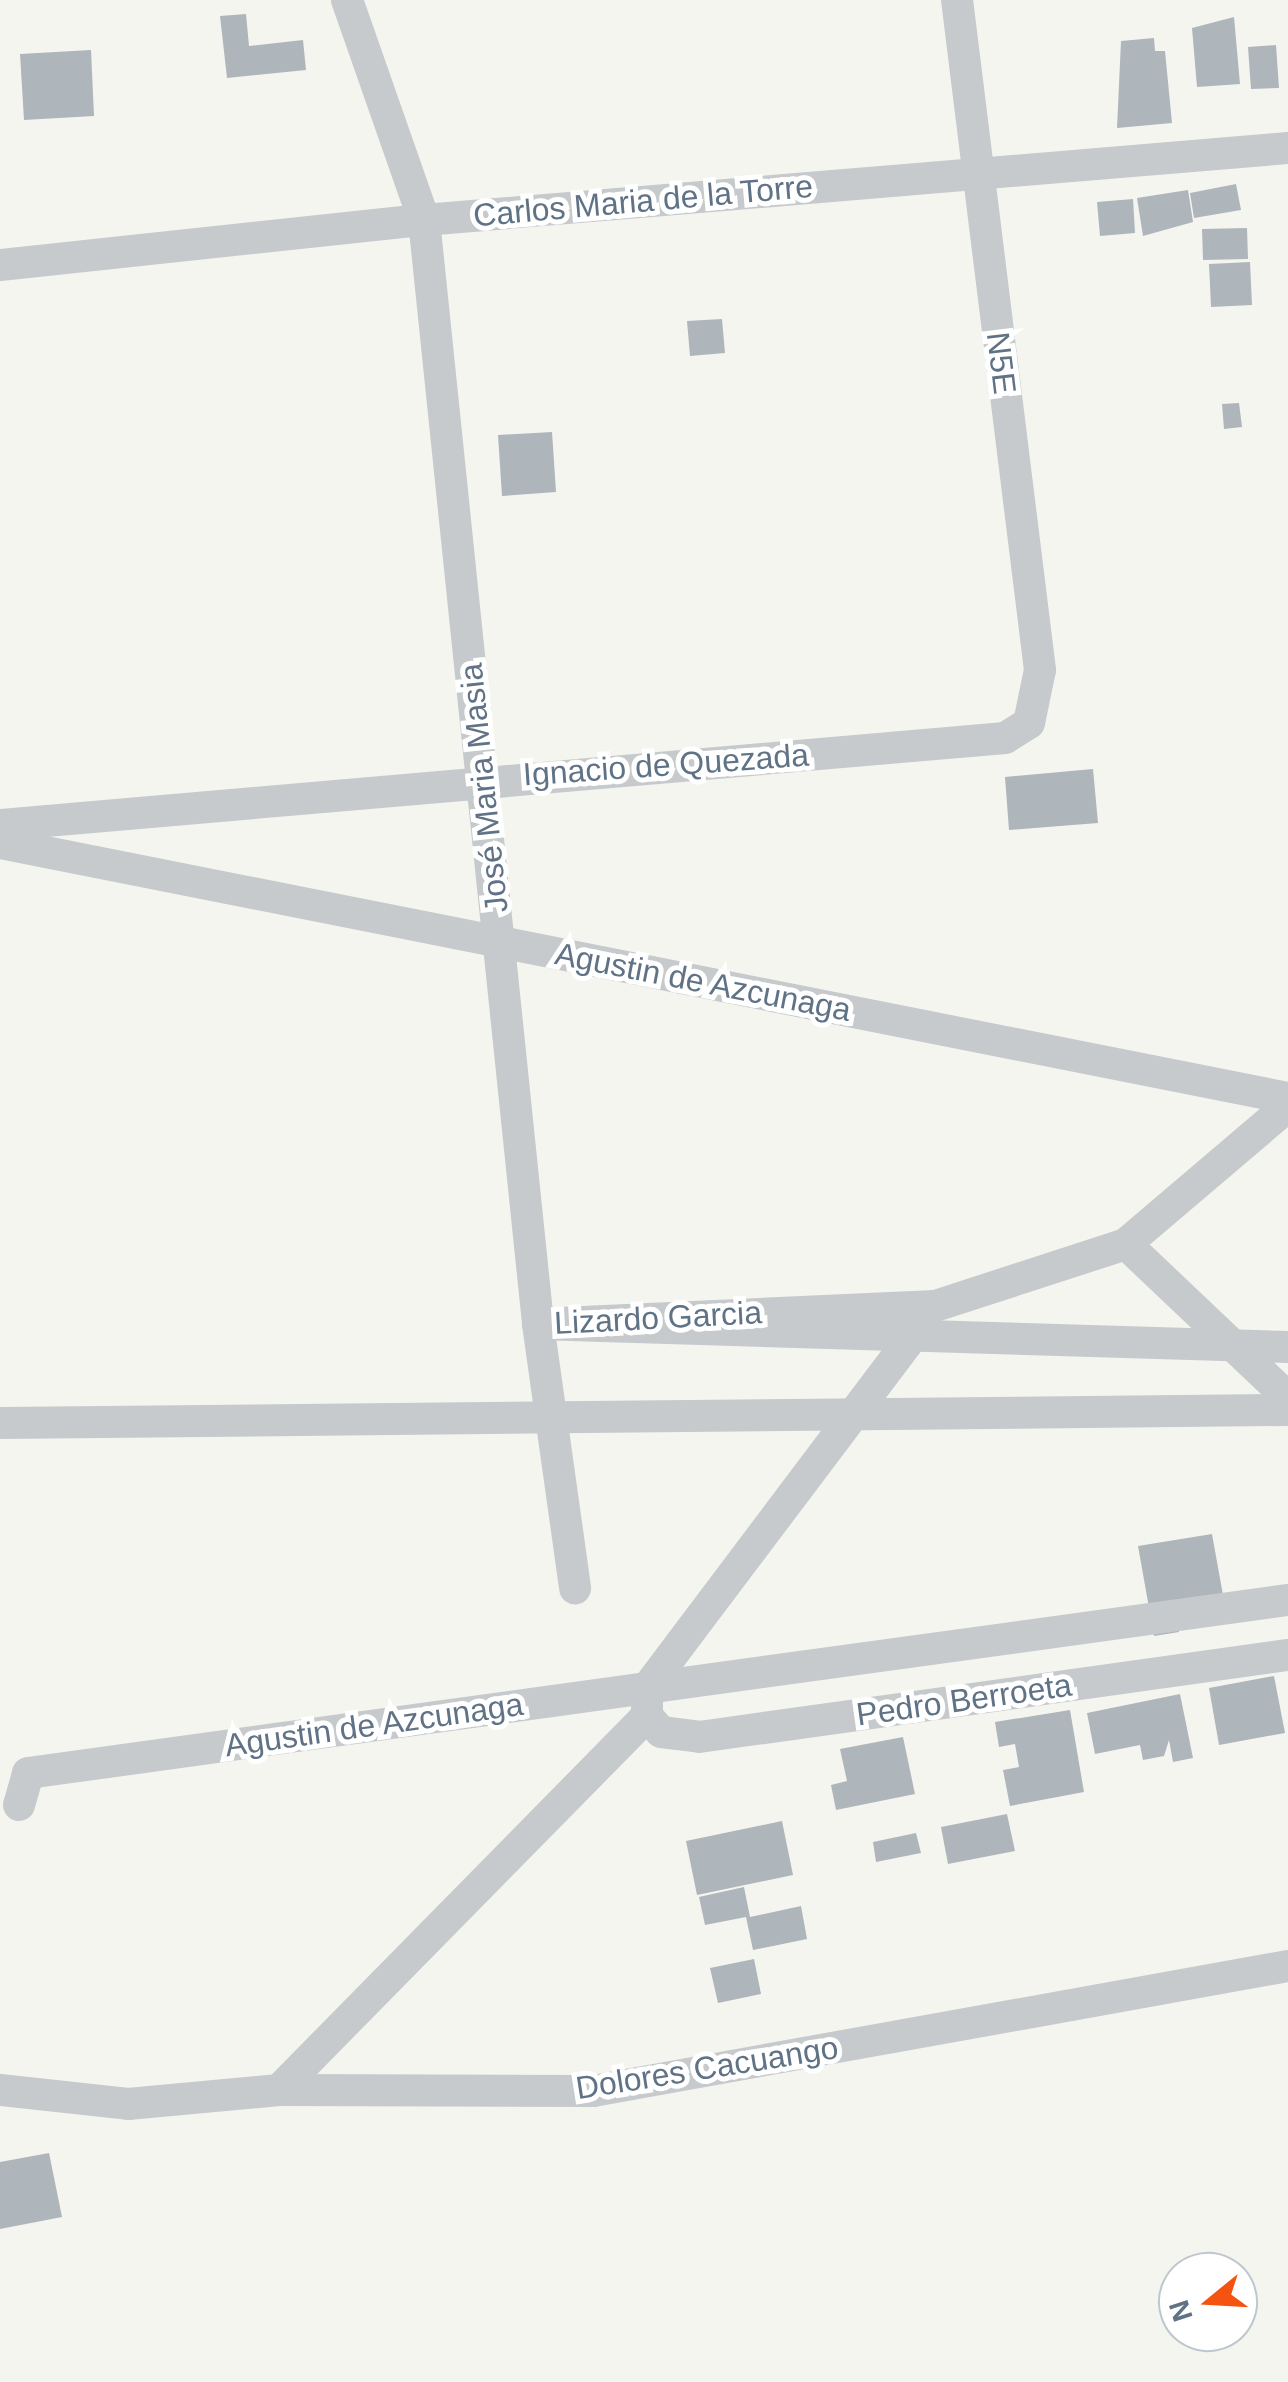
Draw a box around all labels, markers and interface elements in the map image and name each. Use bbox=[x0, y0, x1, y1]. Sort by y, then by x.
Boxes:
street label: Carlos Maria de la Torre bbox=[471, 167, 815, 235]
street label: N5E bbox=[978, 330, 1024, 396]
street label: José Maria Masia bbox=[452, 661, 516, 915]
street label: Ignacio de Quezada bbox=[522, 736, 810, 794]
street label: Agustin de Azcunaga bbox=[551, 934, 855, 1030]
street label: Lizardo Garcia bbox=[553, 1293, 763, 1343]
street label: Pedro Berroeta bbox=[854, 1666, 1074, 1734]
street label: Agustin de Azcunaga bbox=[222, 1685, 526, 1765]
street label: Dolores Cacuango bbox=[573, 2028, 841, 2108]
north arrow bbox=[1158, 2252, 1258, 2352]
text: N bbox=[1163, 2296, 1199, 2325]

